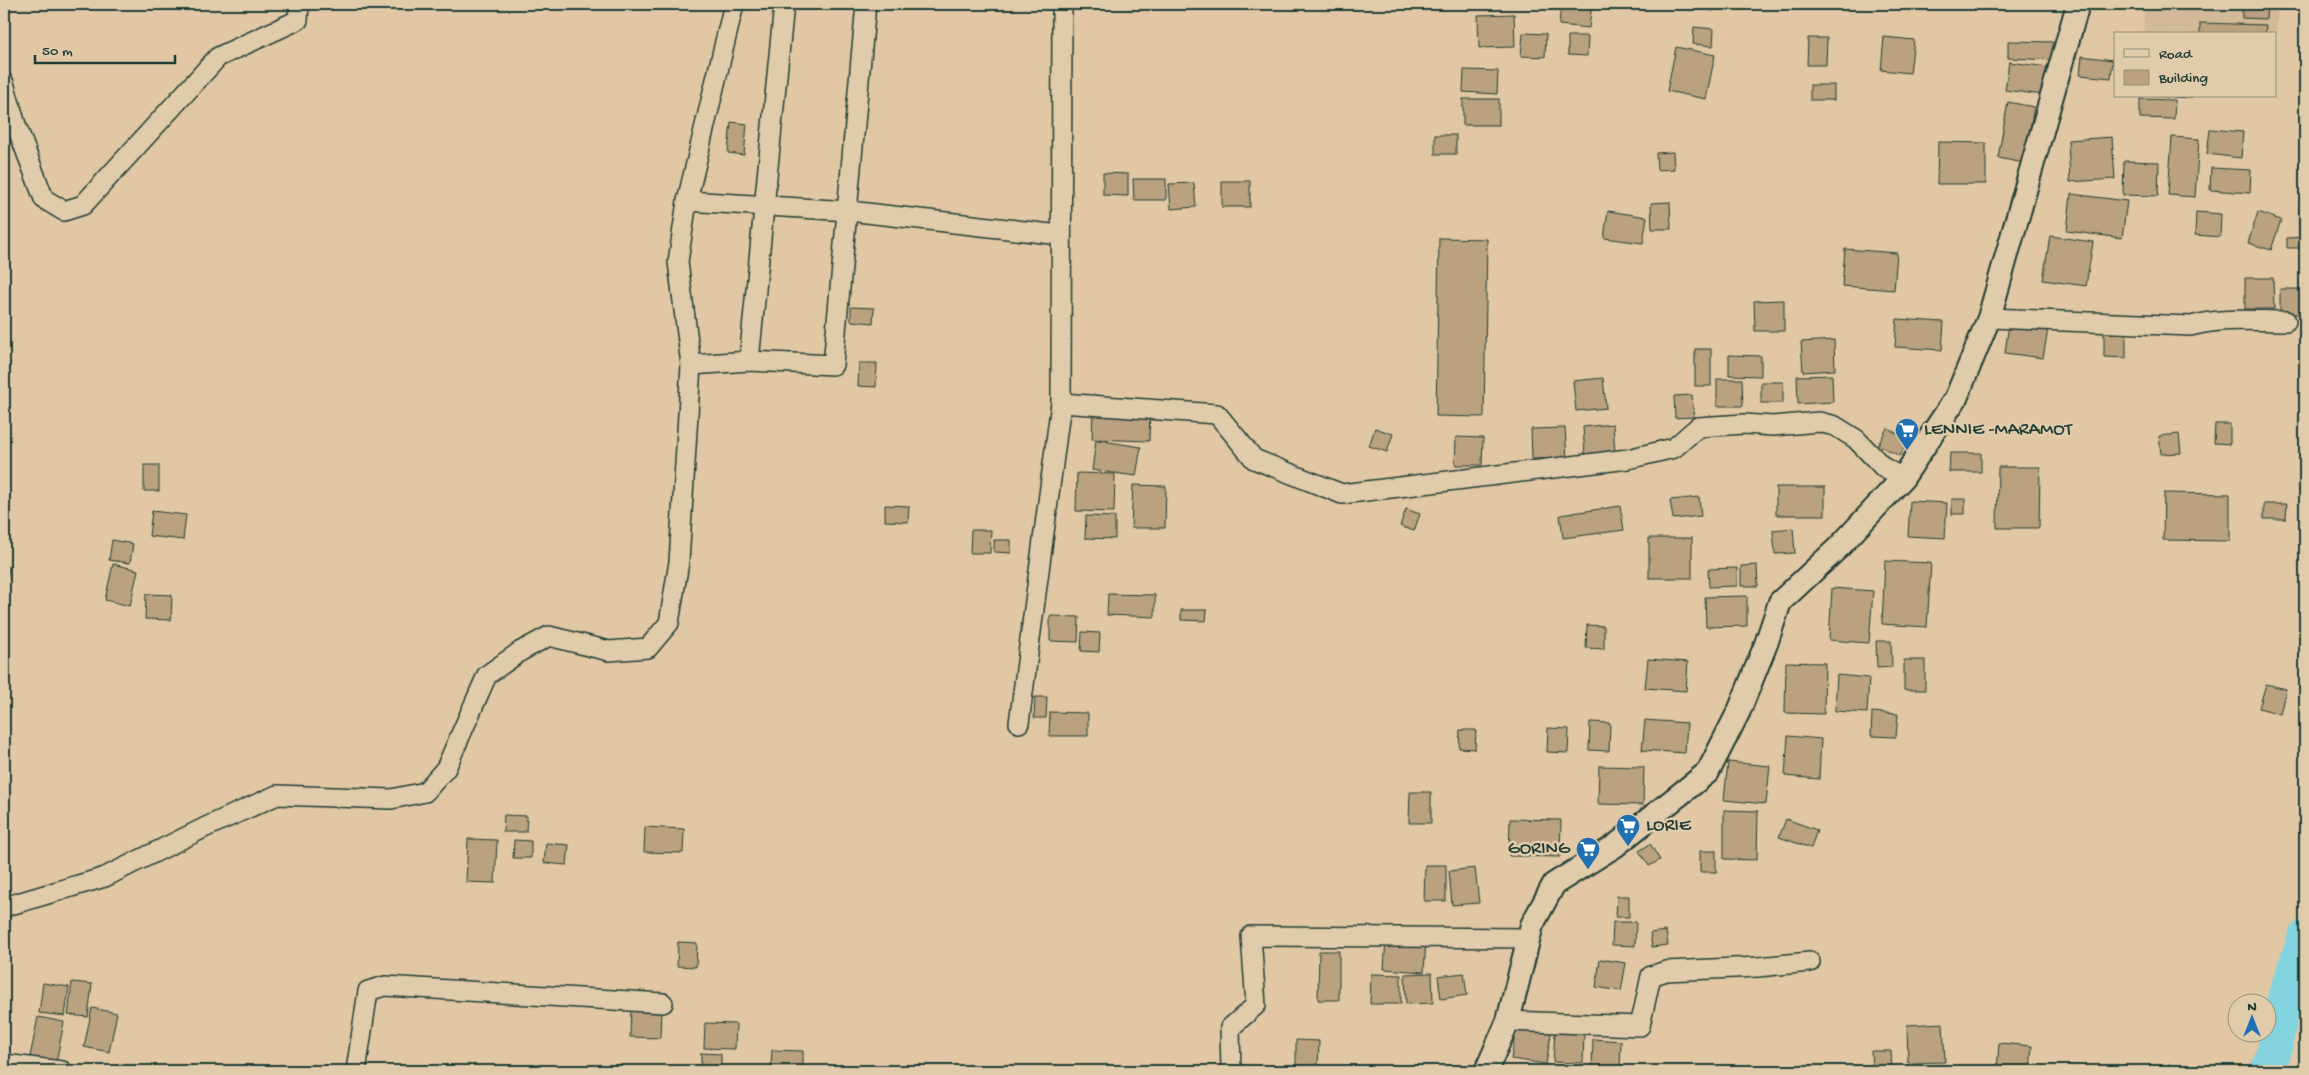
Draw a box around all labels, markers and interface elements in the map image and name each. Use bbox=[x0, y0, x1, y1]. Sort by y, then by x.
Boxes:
scale bar bbox=[35, 32, 175, 64]
legend bbox=[2114, 32, 2276, 98]
text: 50 m bbox=[42, 43, 73, 61]
text: Road bbox=[2159, 46, 2193, 64]
text: Building bbox=[2158, 70, 2208, 88]
supermarket icon: LENNIE -MARAMOT bbox=[1894, 417, 1920, 451]
place label: LENNIE -MARAMOT bbox=[1924, 419, 2073, 442]
supermarket icon: LORIE bbox=[1615, 813, 1641, 847]
place label: LORIE bbox=[1646, 815, 1692, 838]
supermarket icon: GORING bbox=[1575, 836, 1601, 870]
place label: GORING bbox=[1508, 838, 1571, 861]
north arrow bbox=[2226, 992, 2276, 1042]
text: N bbox=[2247, 999, 2257, 1016]

